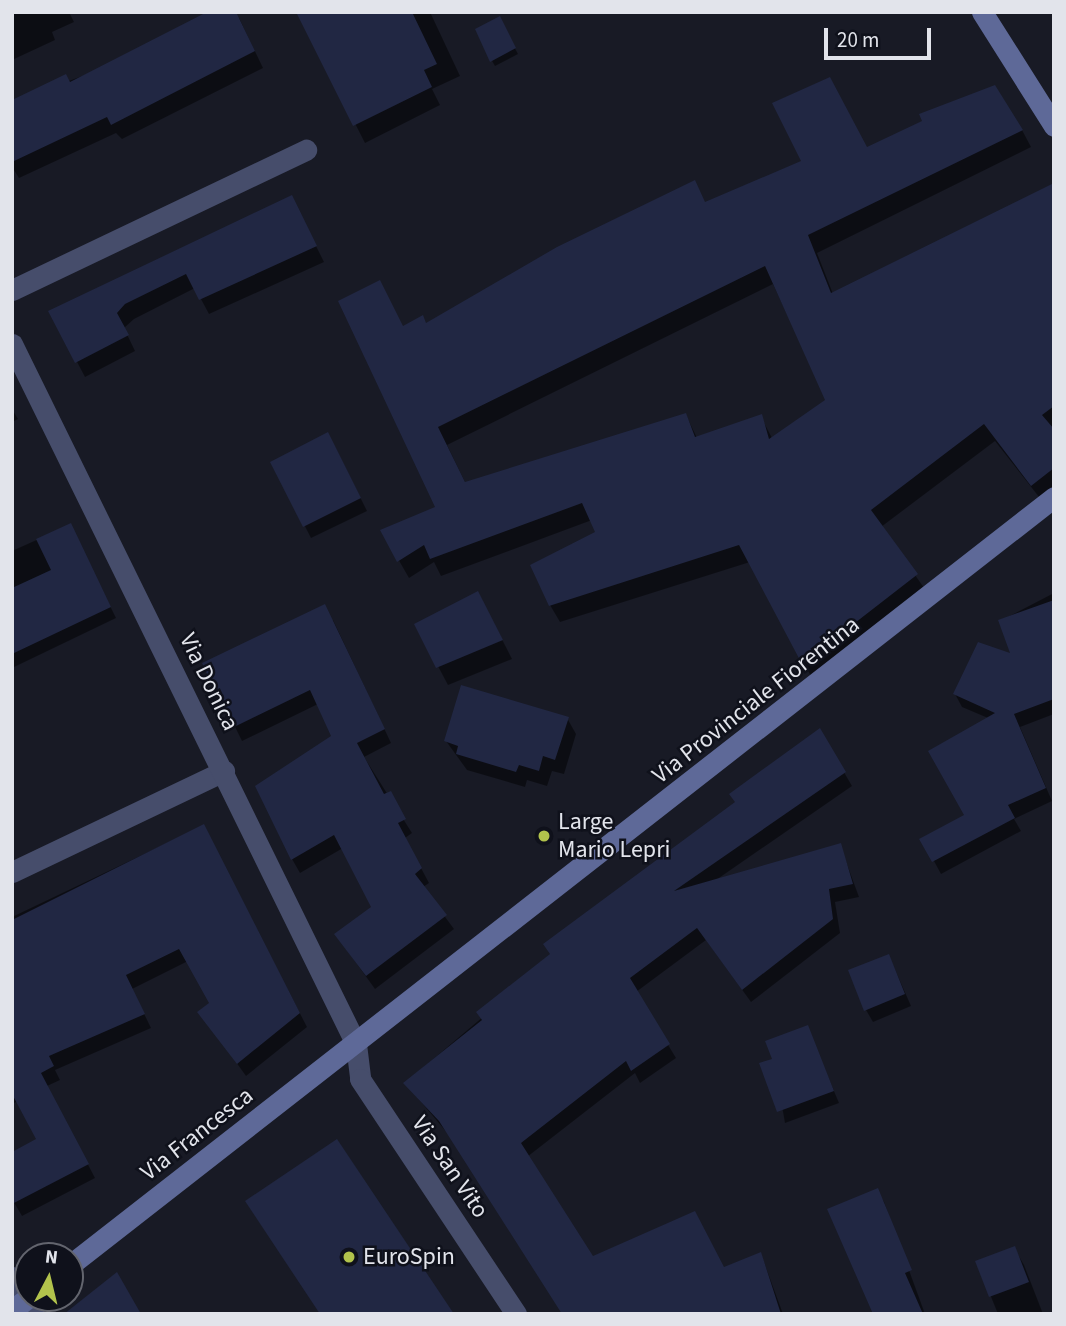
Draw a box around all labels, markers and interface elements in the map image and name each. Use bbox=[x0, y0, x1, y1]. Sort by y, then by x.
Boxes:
scale bar bbox=[828, 14, 935, 58]
text: 20 m bbox=[837, 25, 879, 55]
street label: Via Provinciale Fiorentina bbox=[647, 610, 865, 790]
street label: Via Donica bbox=[173, 629, 245, 735]
place label: Large Mario Lepri bbox=[558, 808, 670, 864]
marker: Large Mario Lepri bbox=[536, 828, 552, 844]
street label: Via Francesca bbox=[135, 1081, 259, 1187]
street label: Via San Vito bbox=[405, 1110, 495, 1224]
north arrow bbox=[14, 1242, 84, 1312]
text: N bbox=[43, 1243, 59, 1272]
place label: EuroSpin bbox=[363, 1243, 455, 1271]
marker: EuroSpin bbox=[341, 1249, 357, 1265]

